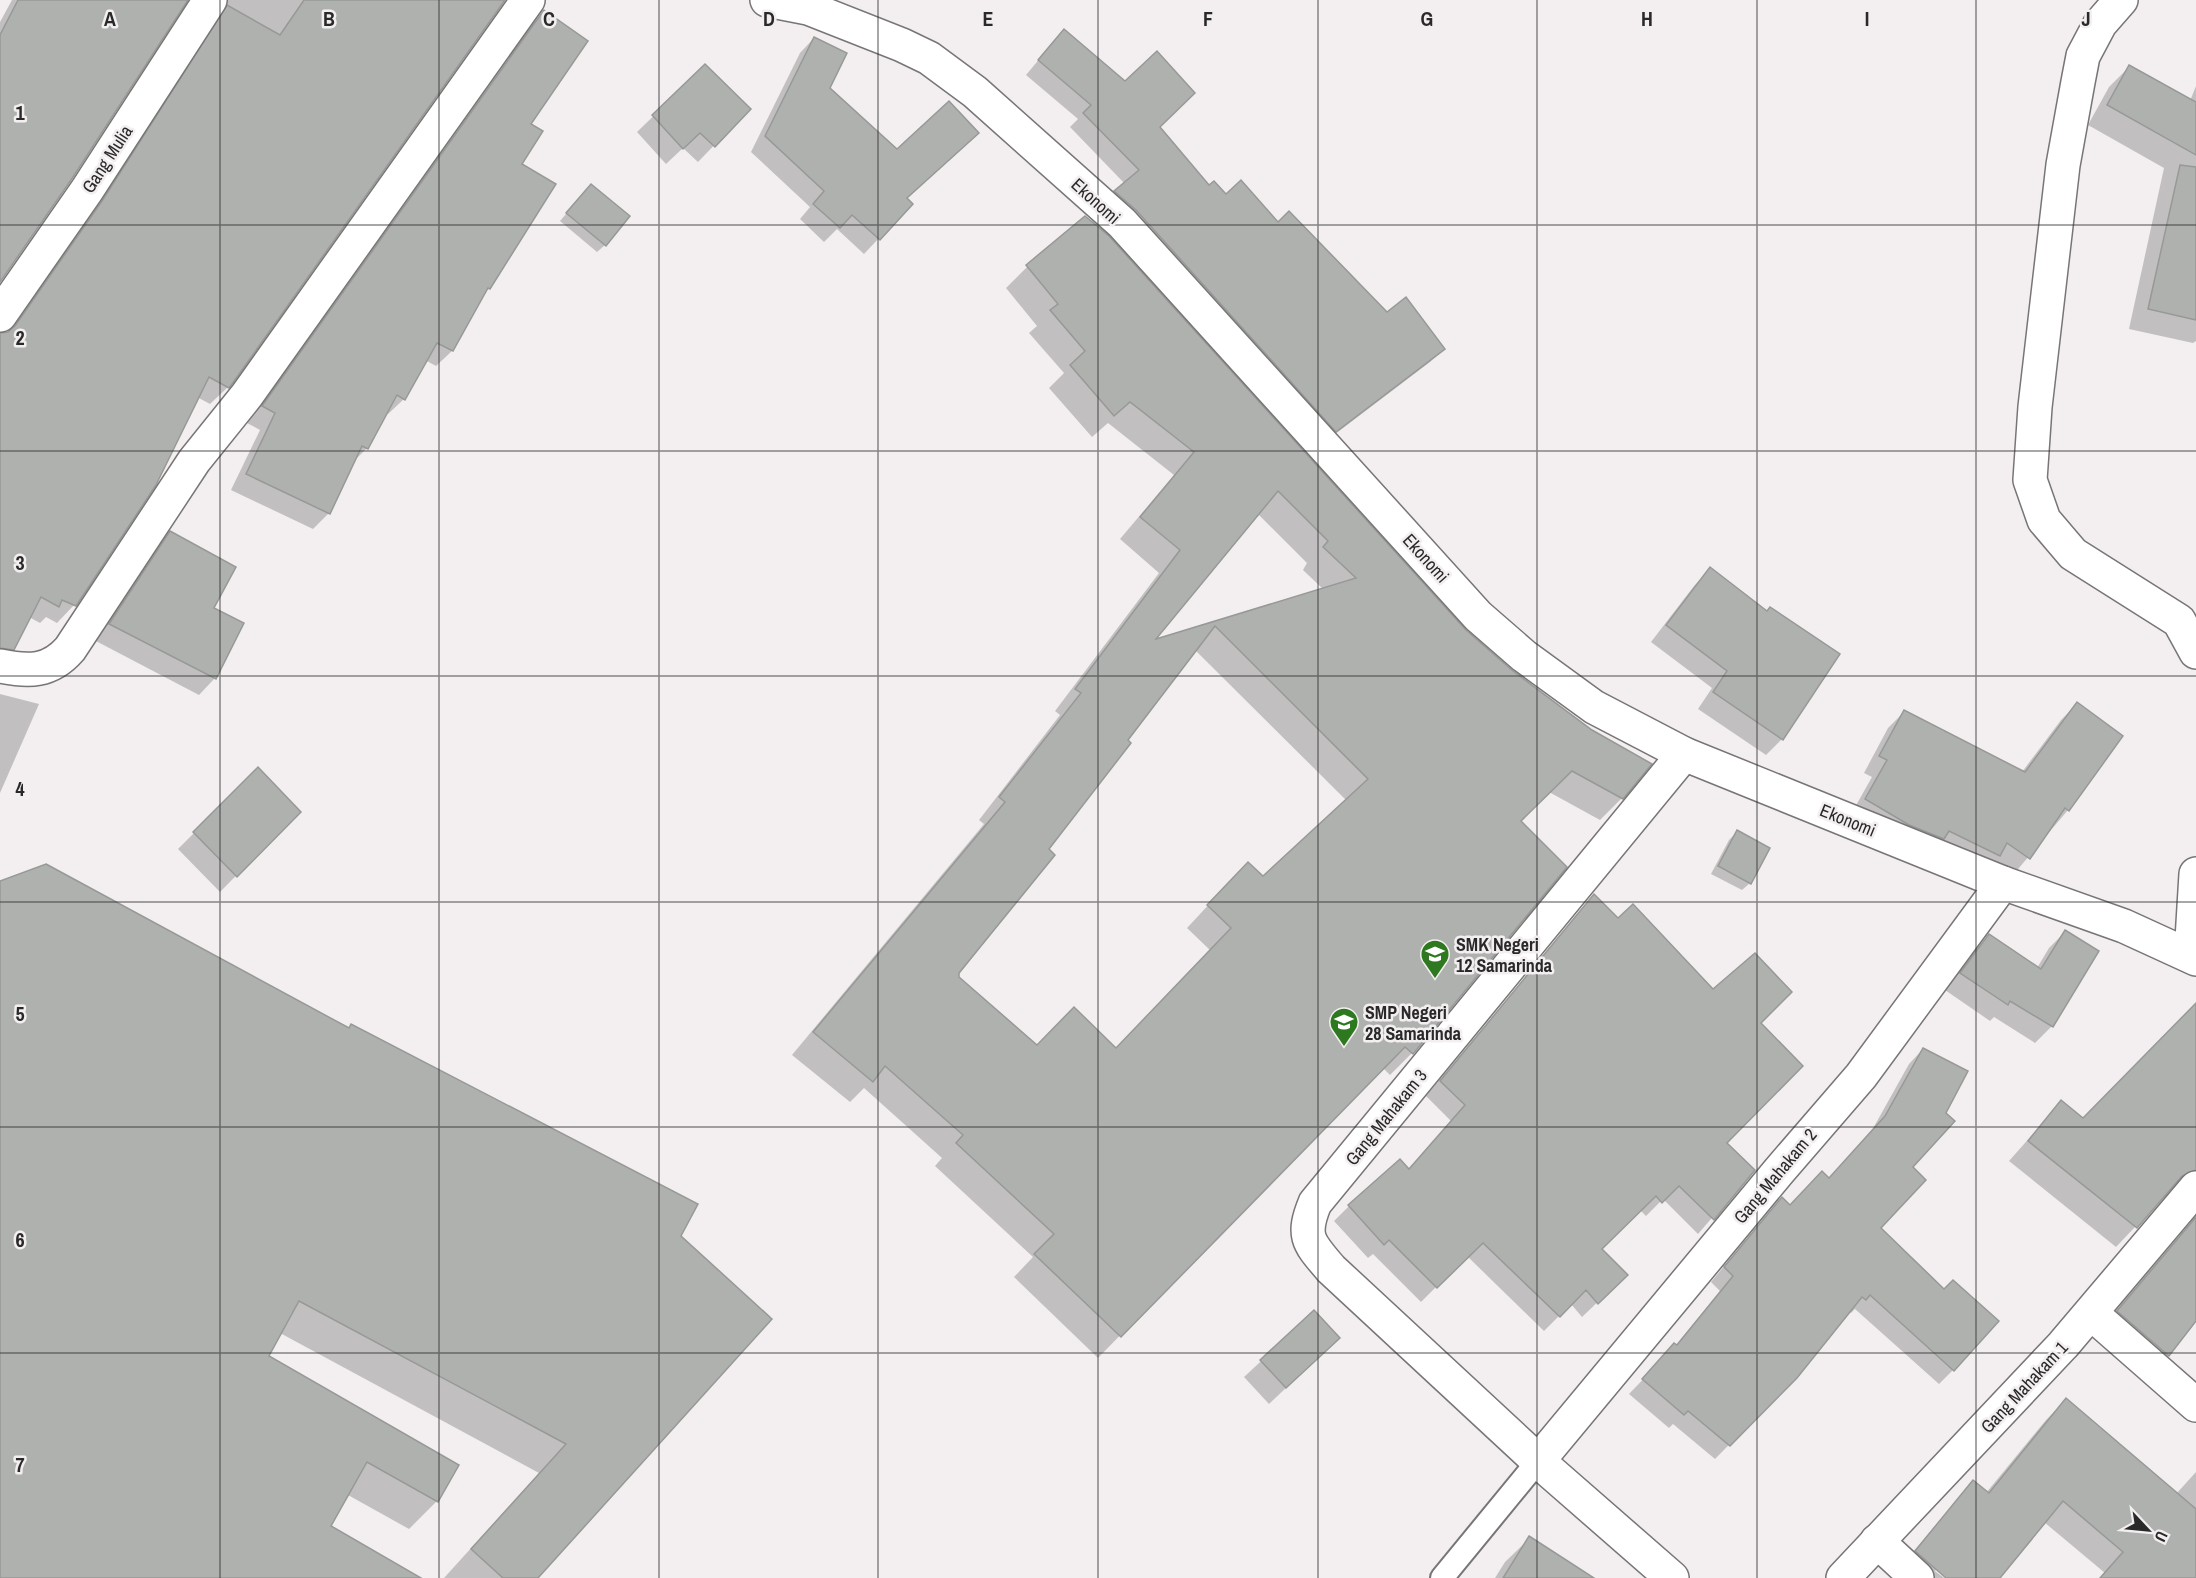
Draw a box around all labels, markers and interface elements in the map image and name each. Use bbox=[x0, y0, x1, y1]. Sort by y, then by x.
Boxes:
text: A bbox=[104, 5, 116, 32]
text: B bbox=[323, 5, 335, 32]
text: C bbox=[543, 5, 555, 32]
text: D bbox=[763, 5, 775, 32]
text: E bbox=[983, 5, 994, 32]
text: F bbox=[1203, 5, 1213, 32]
text: G bbox=[1421, 5, 1433, 32]
text: H bbox=[1641, 5, 1653, 32]
text: I bbox=[1865, 5, 1869, 32]
text: J bbox=[2081, 5, 2091, 32]
text: 1 bbox=[15, 99, 25, 126]
street label: Gang Mulia bbox=[76, 120, 138, 198]
street label: Ekonomi bbox=[1066, 172, 1126, 230]
text: 2 bbox=[15, 324, 25, 351]
street label: Ekonomi bbox=[1397, 528, 1455, 588]
text: 3 bbox=[15, 549, 25, 576]
text: 4 bbox=[15, 775, 25, 802]
street label: Ekonomi bbox=[1816, 797, 1880, 843]
place label: SMK Negeri 12 Samarinda bbox=[1456, 932, 1553, 978]
school or university icon: SMK Negeri 12 Samarinda bbox=[1419, 938, 1451, 980]
text: 5 bbox=[15, 1000, 25, 1027]
place label: SMP Negeri 28 Samarinda bbox=[1365, 1000, 1462, 1046]
school or university icon: SMP Negeri 28 Samarinda bbox=[1328, 1006, 1360, 1048]
street label: Gang Mahakam 3 bbox=[1339, 1064, 1433, 1170]
street label: Gang Mahakam 2 bbox=[1728, 1123, 1822, 1229]
text: 6 bbox=[15, 1226, 25, 1253]
street label: Gang Mahakam 1 bbox=[1975, 1335, 2074, 1438]
text: 7 bbox=[15, 1451, 25, 1478]
north arrow bbox=[2118, 1500, 2178, 1560]
text: U bbox=[2150, 1527, 2173, 1546]

